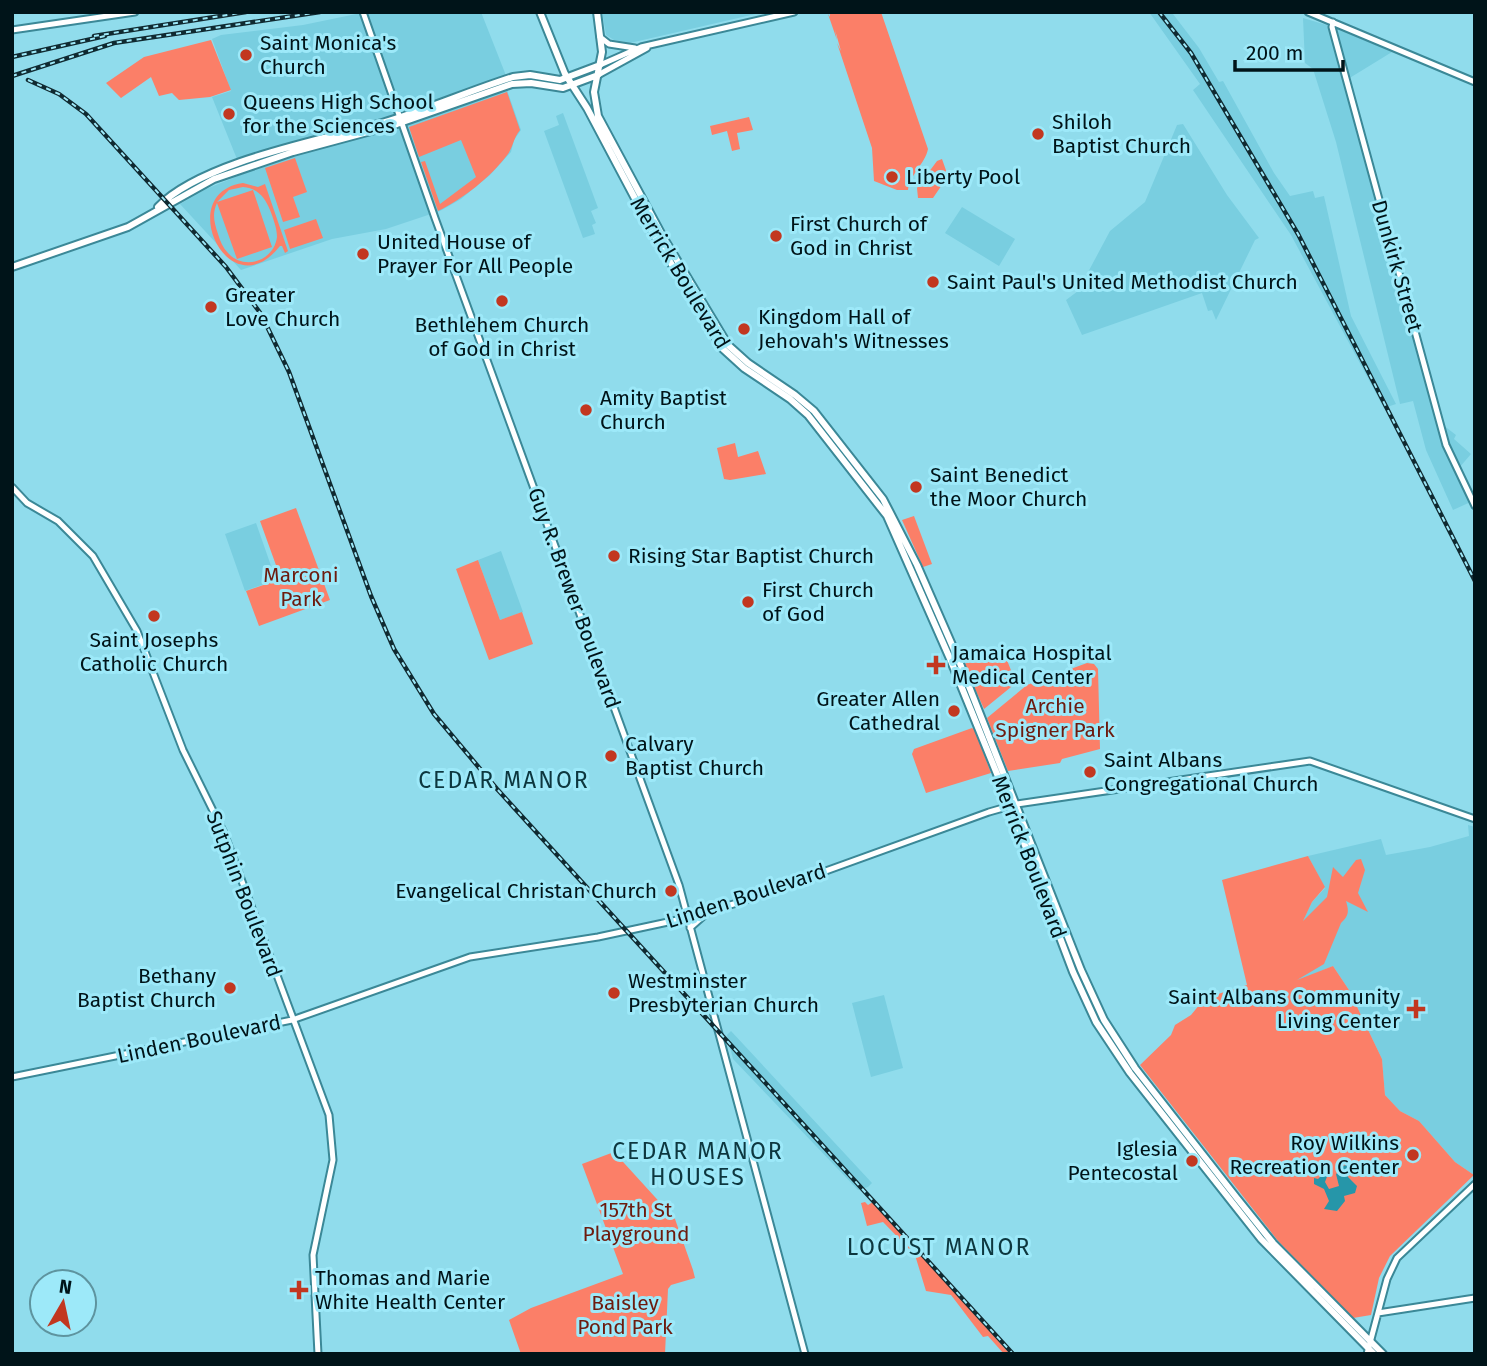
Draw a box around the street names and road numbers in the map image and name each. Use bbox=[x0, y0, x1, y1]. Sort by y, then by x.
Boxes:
street label: Merrick Boulevard bbox=[624, 192, 736, 354]
street label: Dunkirk Street bbox=[1366, 197, 1428, 335]
street label: Guy R. Brewer Boulevard bbox=[522, 484, 626, 712]
street label: Merrick Boulevard bbox=[986, 772, 1072, 942]
street label: Sutphin Boulevard bbox=[200, 807, 288, 981]
street label: Linden Boulevard bbox=[663, 858, 829, 934]
street label: Linden Boulevard bbox=[115, 1009, 283, 1069]

